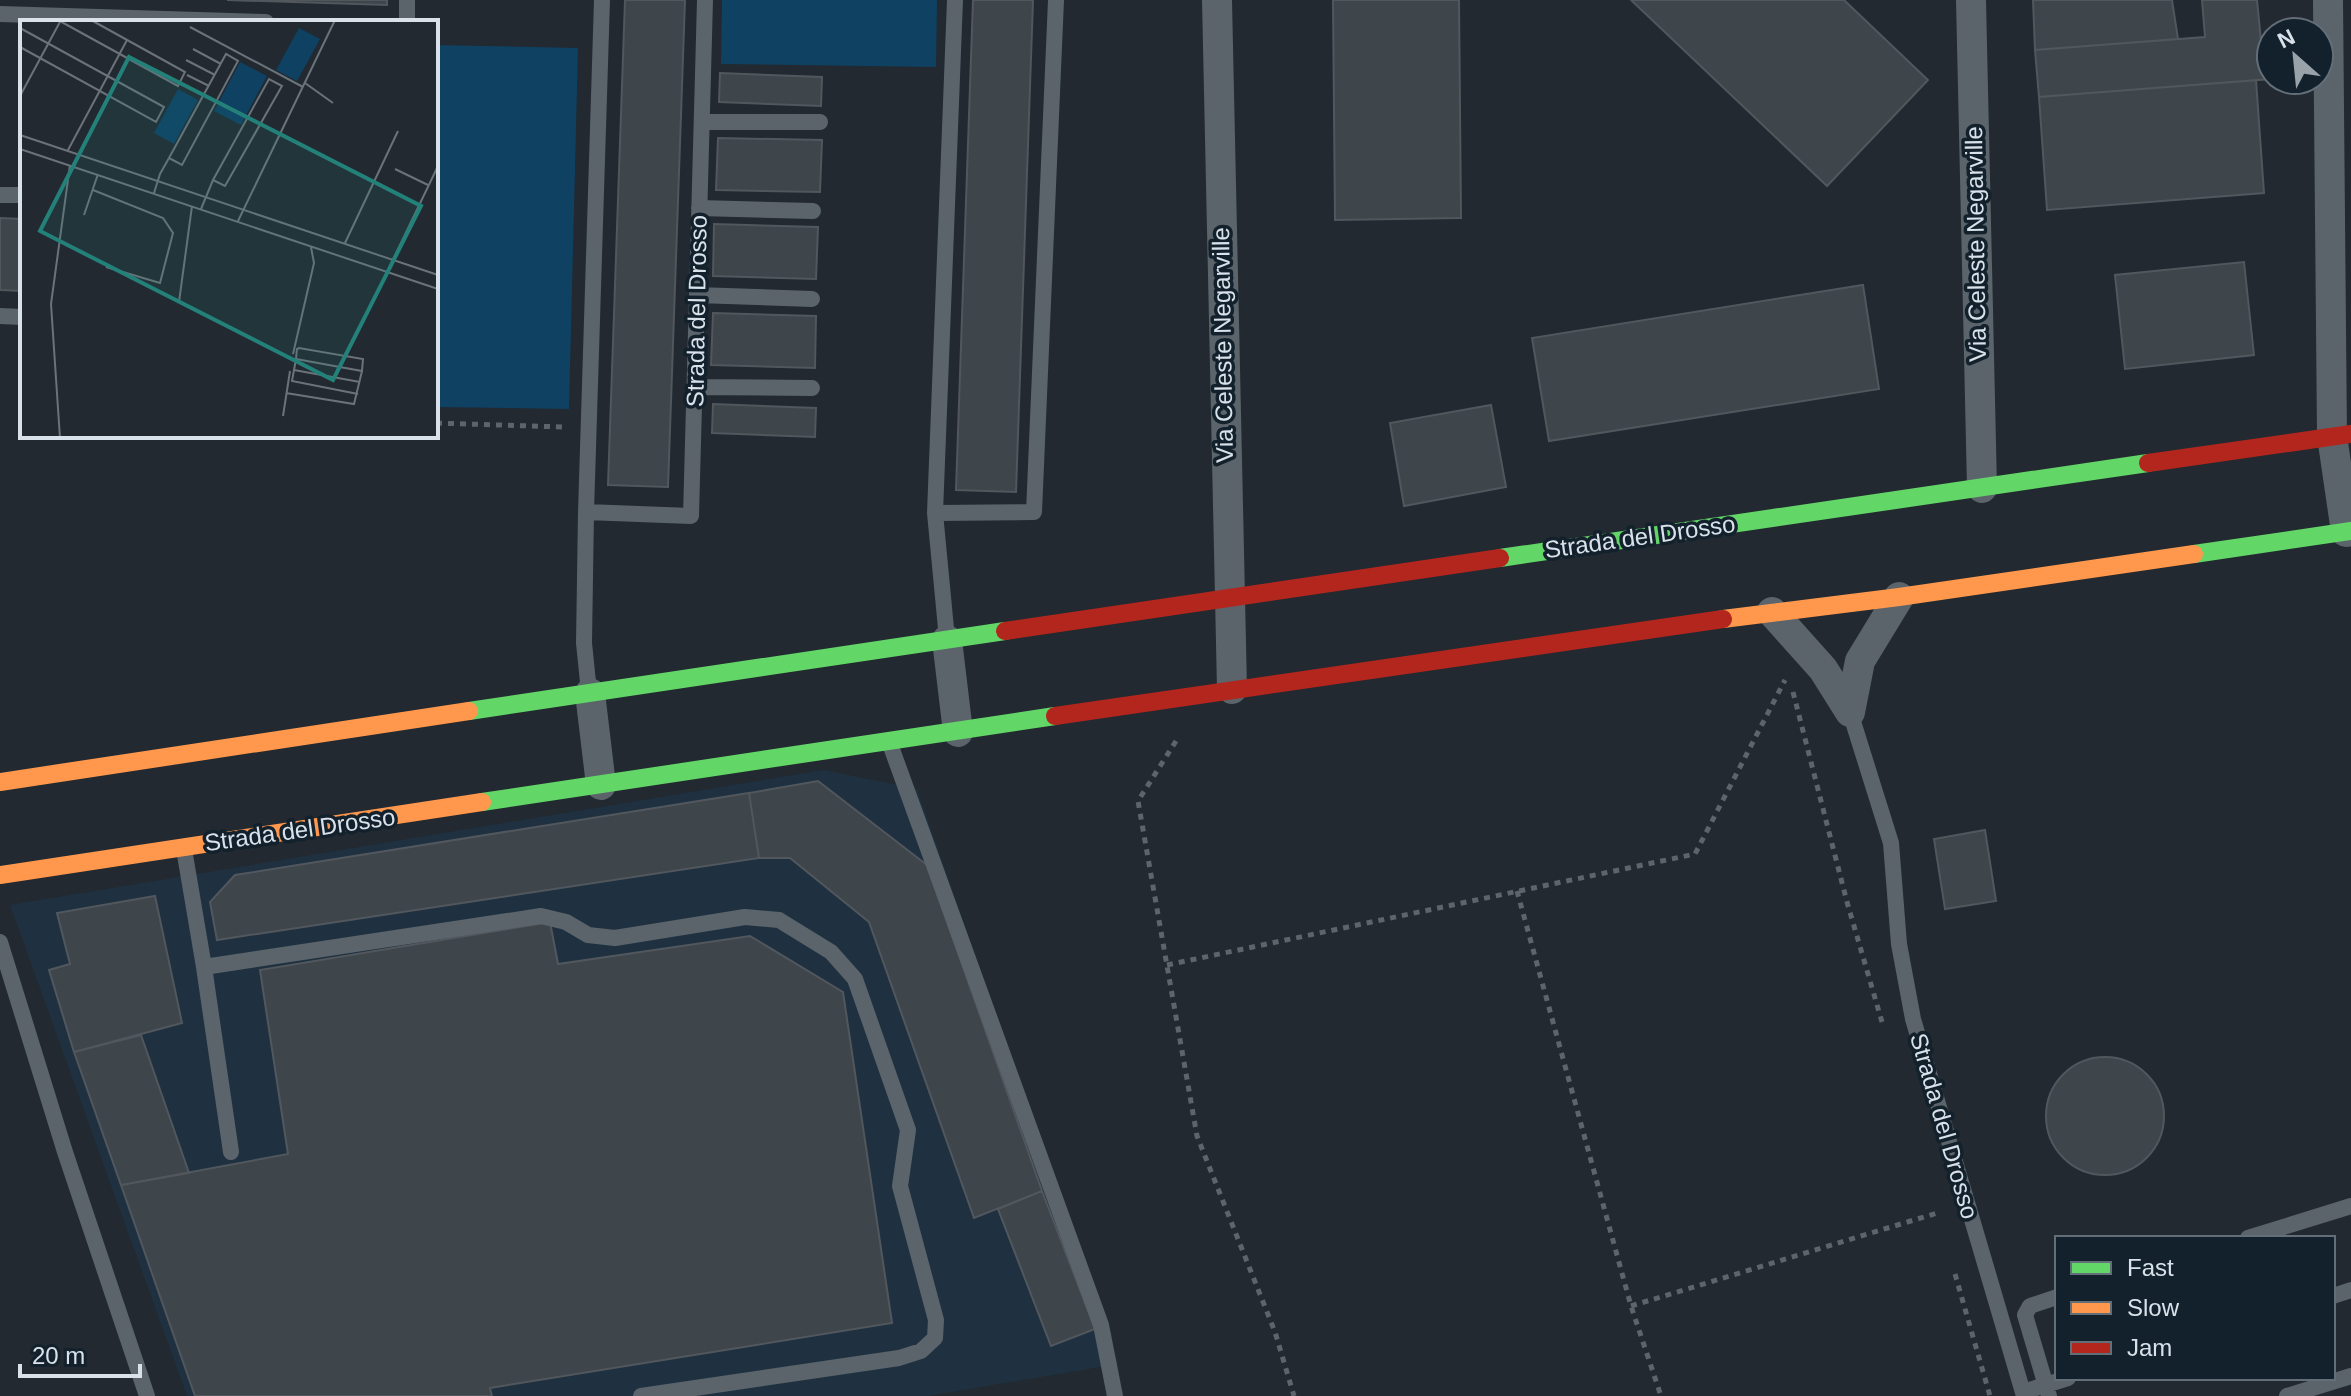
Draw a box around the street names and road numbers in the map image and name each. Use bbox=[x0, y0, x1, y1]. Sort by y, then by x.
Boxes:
street label: Via Celeste Negarville bbox=[1960, 126, 1991, 362]
street label: Strada del Drosso bbox=[681, 215, 712, 407]
street label: Via Celeste Negarville bbox=[1207, 227, 1238, 463]
street label: Strada del Drosso bbox=[1543, 510, 1737, 563]
street label: Strada del Drosso bbox=[203, 803, 397, 856]
street label: Strada del Drosso bbox=[1905, 1030, 1984, 1222]

